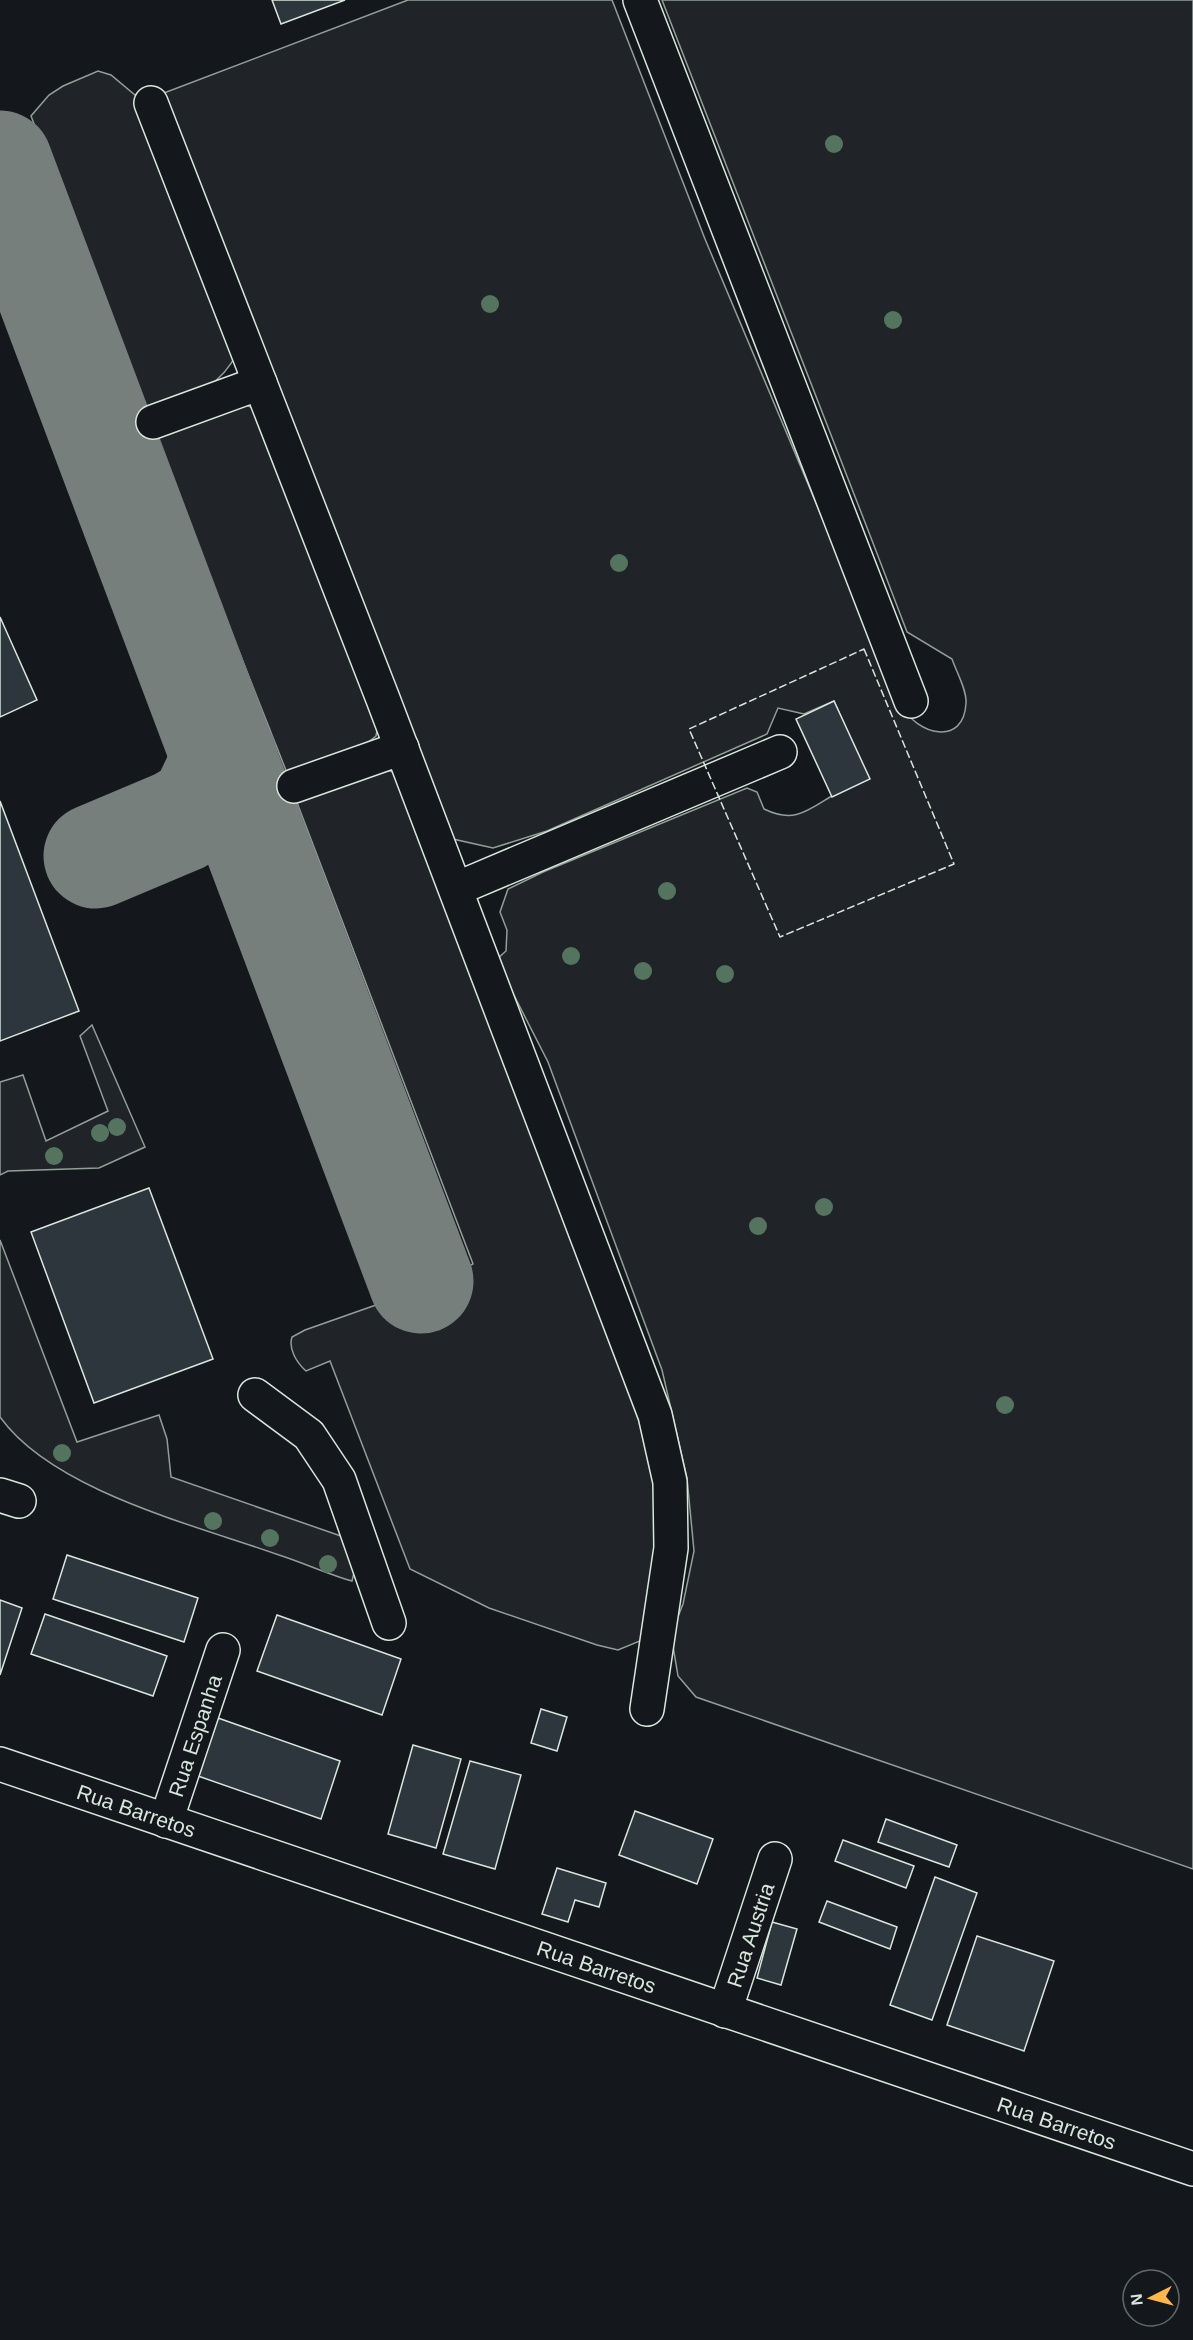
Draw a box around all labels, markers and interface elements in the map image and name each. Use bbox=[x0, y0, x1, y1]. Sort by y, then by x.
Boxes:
street label: Rua Espanha bbox=[163, 1671, 226, 1800]
street label: Rua Barretos bbox=[74, 1780, 199, 1841]
street label: Rua Austria bbox=[722, 1880, 778, 1990]
street label: Rua Barretos bbox=[534, 1936, 659, 1997]
street label: Rua Barretos bbox=[994, 2092, 1119, 2154]
north arrow bbox=[1121, 2268, 1181, 2328]
text: N bbox=[1128, 2293, 1146, 2306]

